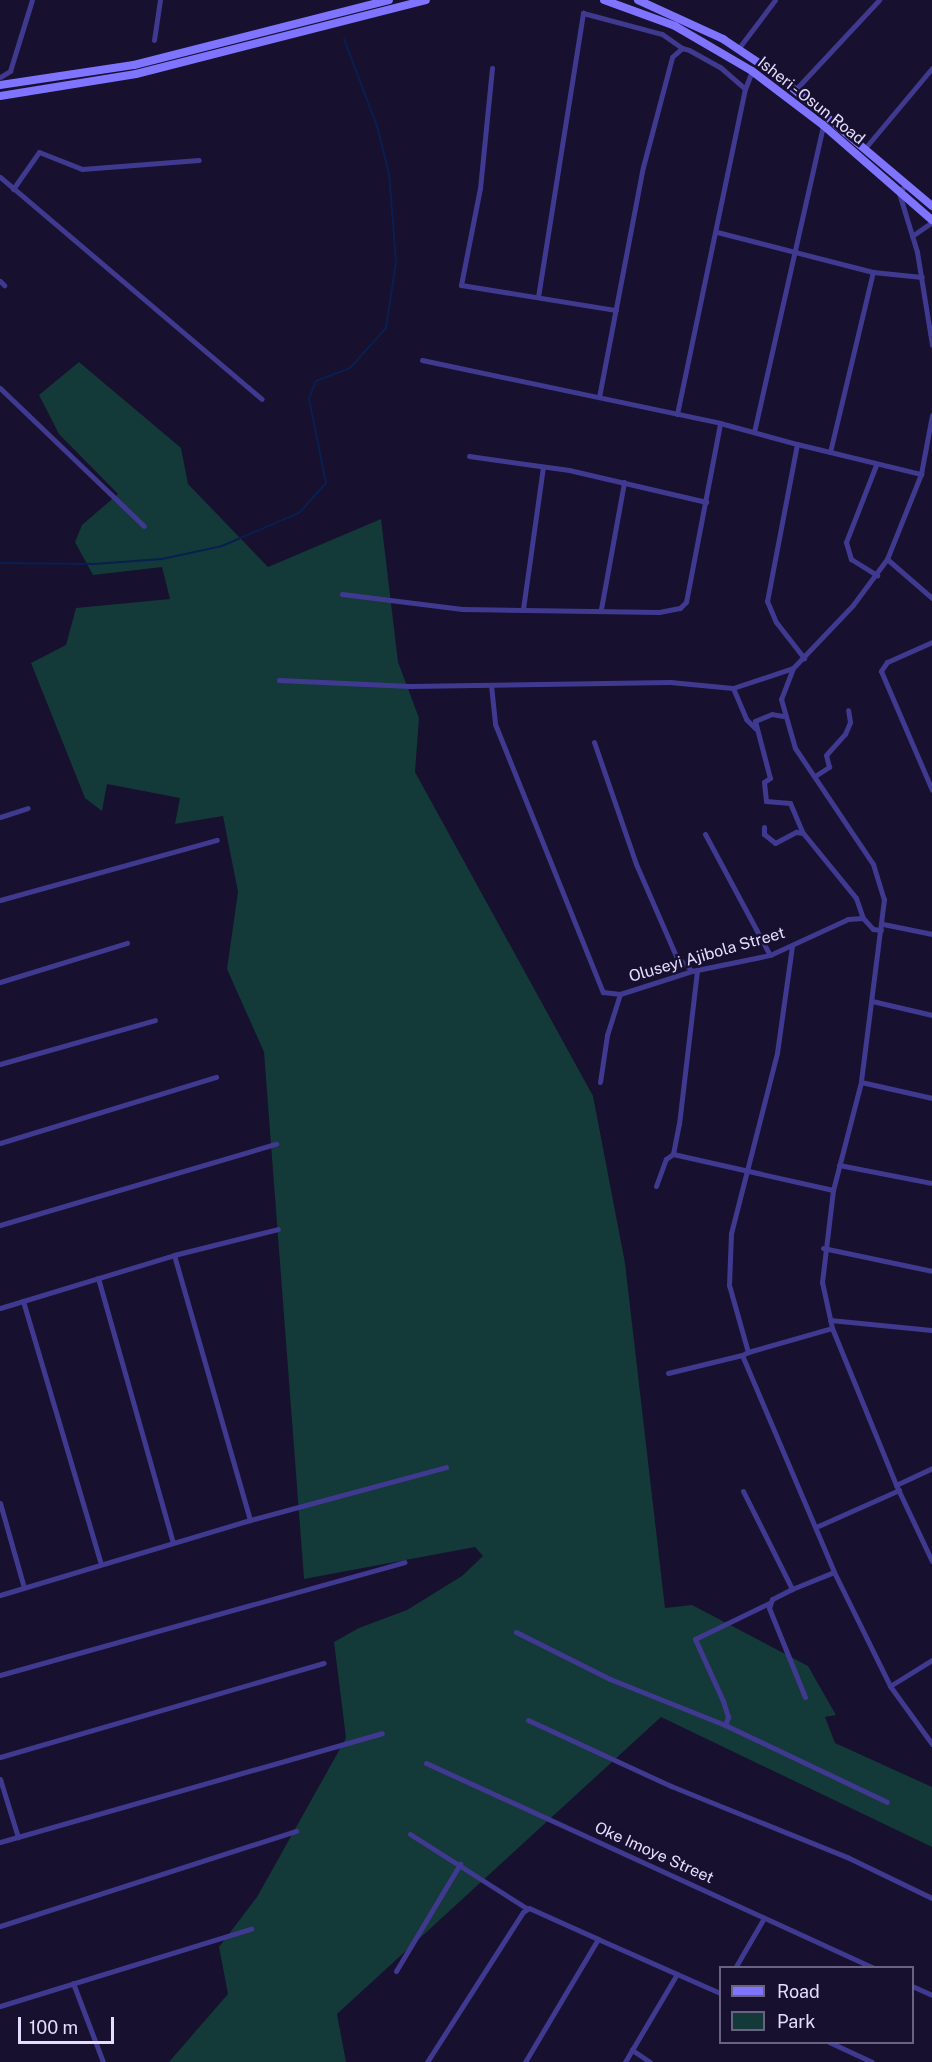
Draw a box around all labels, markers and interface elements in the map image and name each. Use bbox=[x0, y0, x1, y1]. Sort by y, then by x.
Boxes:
street label: Isheri - Osun Road bbox=[752, 52, 870, 150]
street label: Oluseyi Ajibola Street bbox=[627, 924, 787, 986]
street label: Oke Imoye Street bbox=[591, 1818, 717, 1888]
legend bbox=[719, 1966, 914, 2044]
text: Road bbox=[777, 1981, 820, 2002]
scale bar bbox=[21, 2005, 117, 2043]
text: Park bbox=[777, 2011, 815, 2032]
text: 100 m bbox=[29, 2017, 78, 2038]

